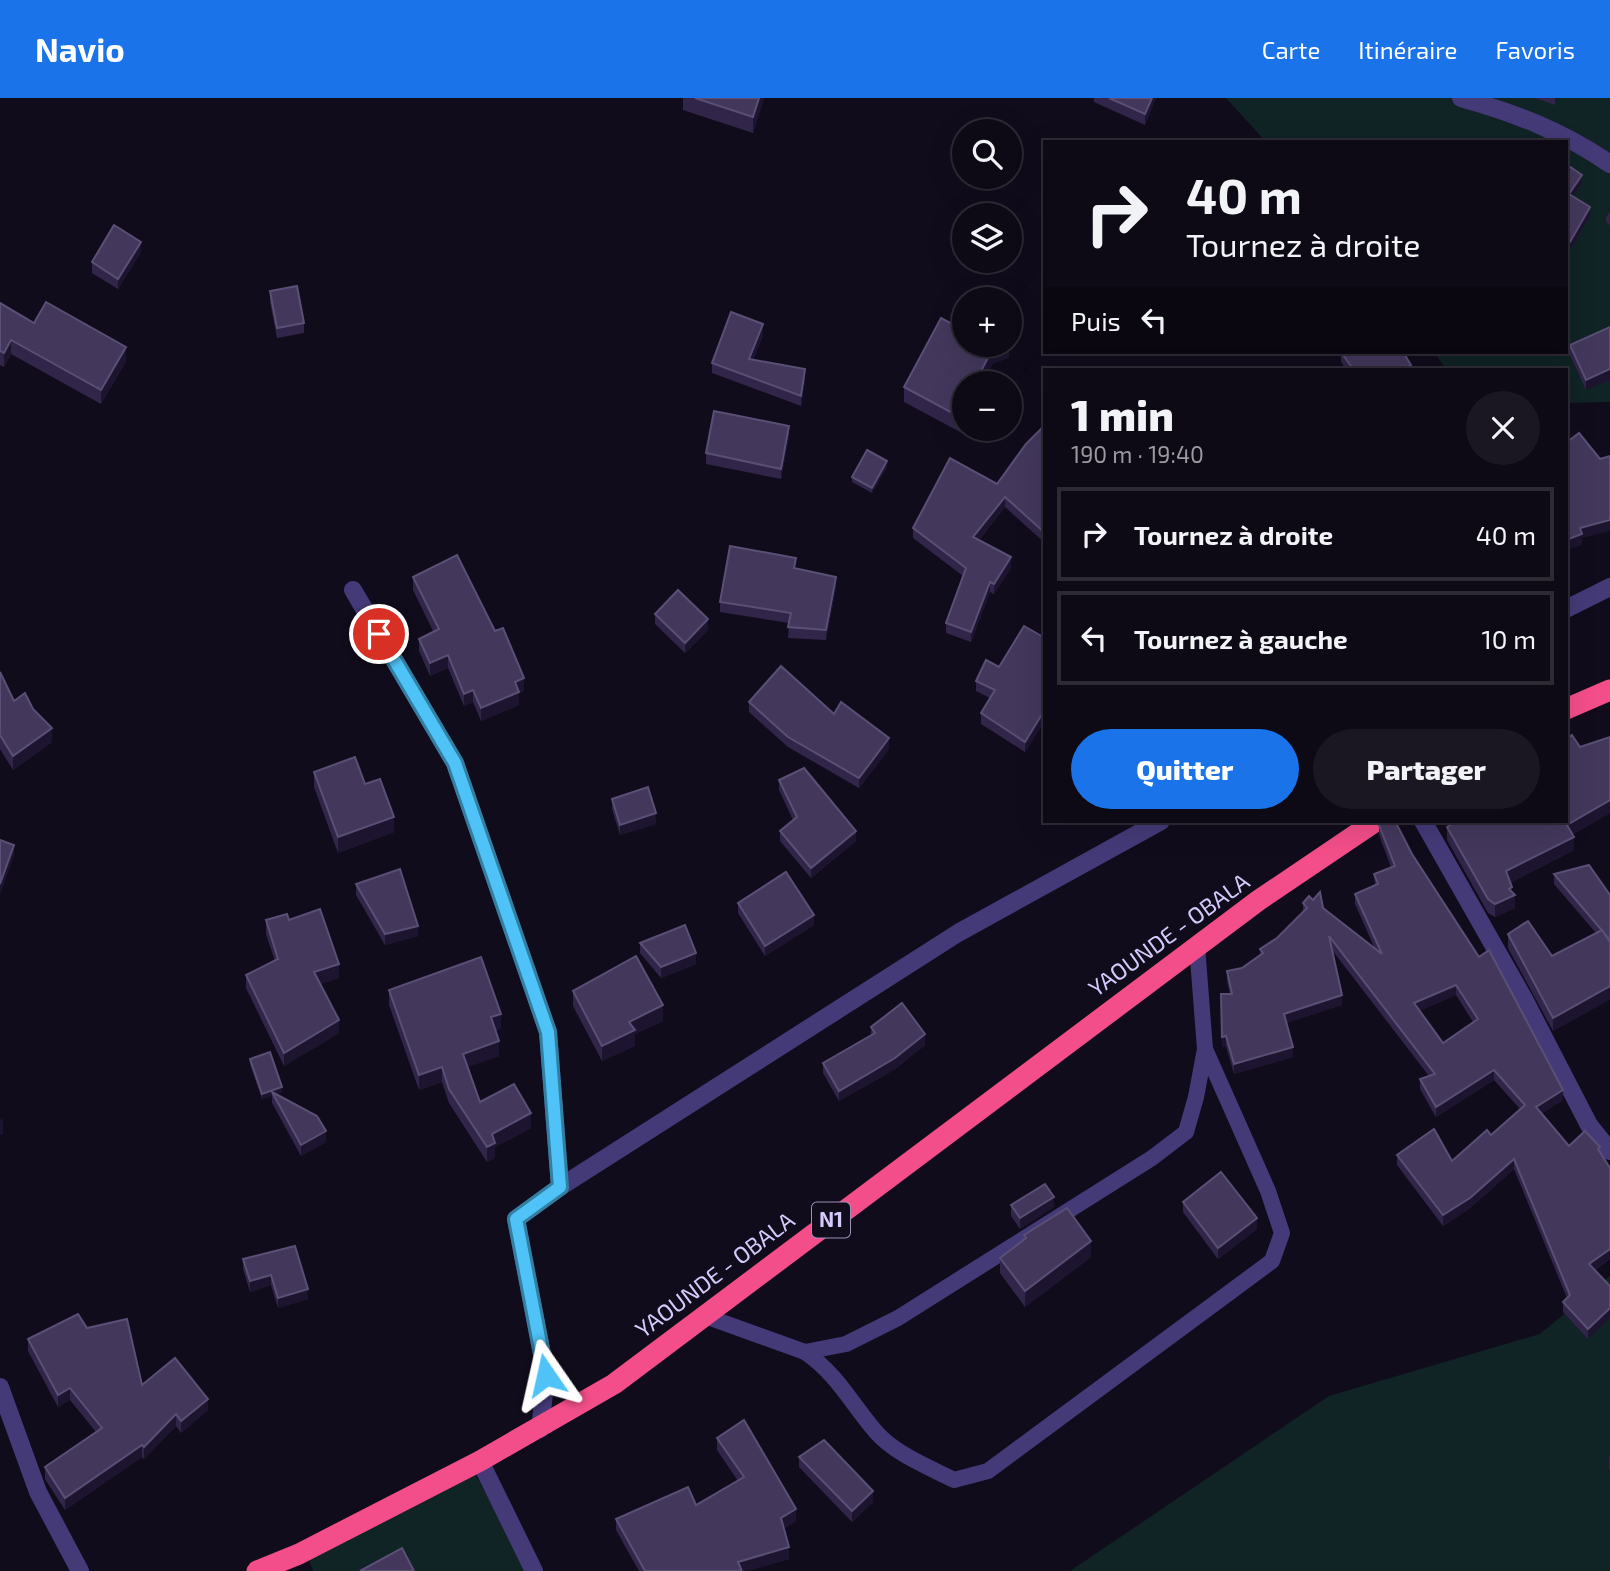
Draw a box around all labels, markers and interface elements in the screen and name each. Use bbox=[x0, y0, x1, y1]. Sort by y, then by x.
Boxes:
text: Navio bbox=[35, 29, 125, 69]
text: Carte bbox=[1262, 35, 1320, 64]
text: Itinéraire bbox=[1358, 35, 1457, 64]
text: Favoris bbox=[1495, 35, 1575, 64]
map controls bbox=[952, 119, 1022, 441]
button: search bbox=[952, 119, 1022, 189]
text: 40 m bbox=[1186, 165, 1302, 224]
icon: right bbox=[1071, 168, 1162, 259]
button: layers bbox=[952, 203, 1022, 273]
text: Tournez à droite bbox=[1186, 225, 1420, 263]
button: + bbox=[952, 287, 1022, 357]
icon: left bbox=[1135, 301, 1173, 339]
text: Puis bbox=[1071, 305, 1121, 336]
button: − bbox=[952, 371, 1022, 441]
text: 1 min bbox=[1071, 389, 1174, 439]
button: close bbox=[1466, 391, 1540, 465]
text: 190 m · 19:40 bbox=[1071, 440, 1204, 468]
icon: right bbox=[1075, 515, 1113, 553]
text: Tournez à droite bbox=[1134, 519, 1333, 550]
text: 40 m bbox=[1476, 519, 1536, 550]
pin bbox=[349, 604, 409, 664]
icon: arrive bbox=[360, 615, 398, 653]
icon: left bbox=[1075, 619, 1113, 657]
text: Tournez à gauche bbox=[1134, 623, 1348, 654]
text: 10 m bbox=[1481, 623, 1536, 654]
button: Quitter bbox=[1071, 729, 1299, 809]
button: Partager bbox=[1313, 729, 1540, 809]
street label: YAOUNDE - OBALA bbox=[1083, 866, 1255, 1002]
road number: N1 bbox=[812, 1202, 850, 1238]
street label: YAOUNDE - OBALA bbox=[629, 1205, 800, 1343]
position arrow bbox=[509, 1338, 583, 1412]

